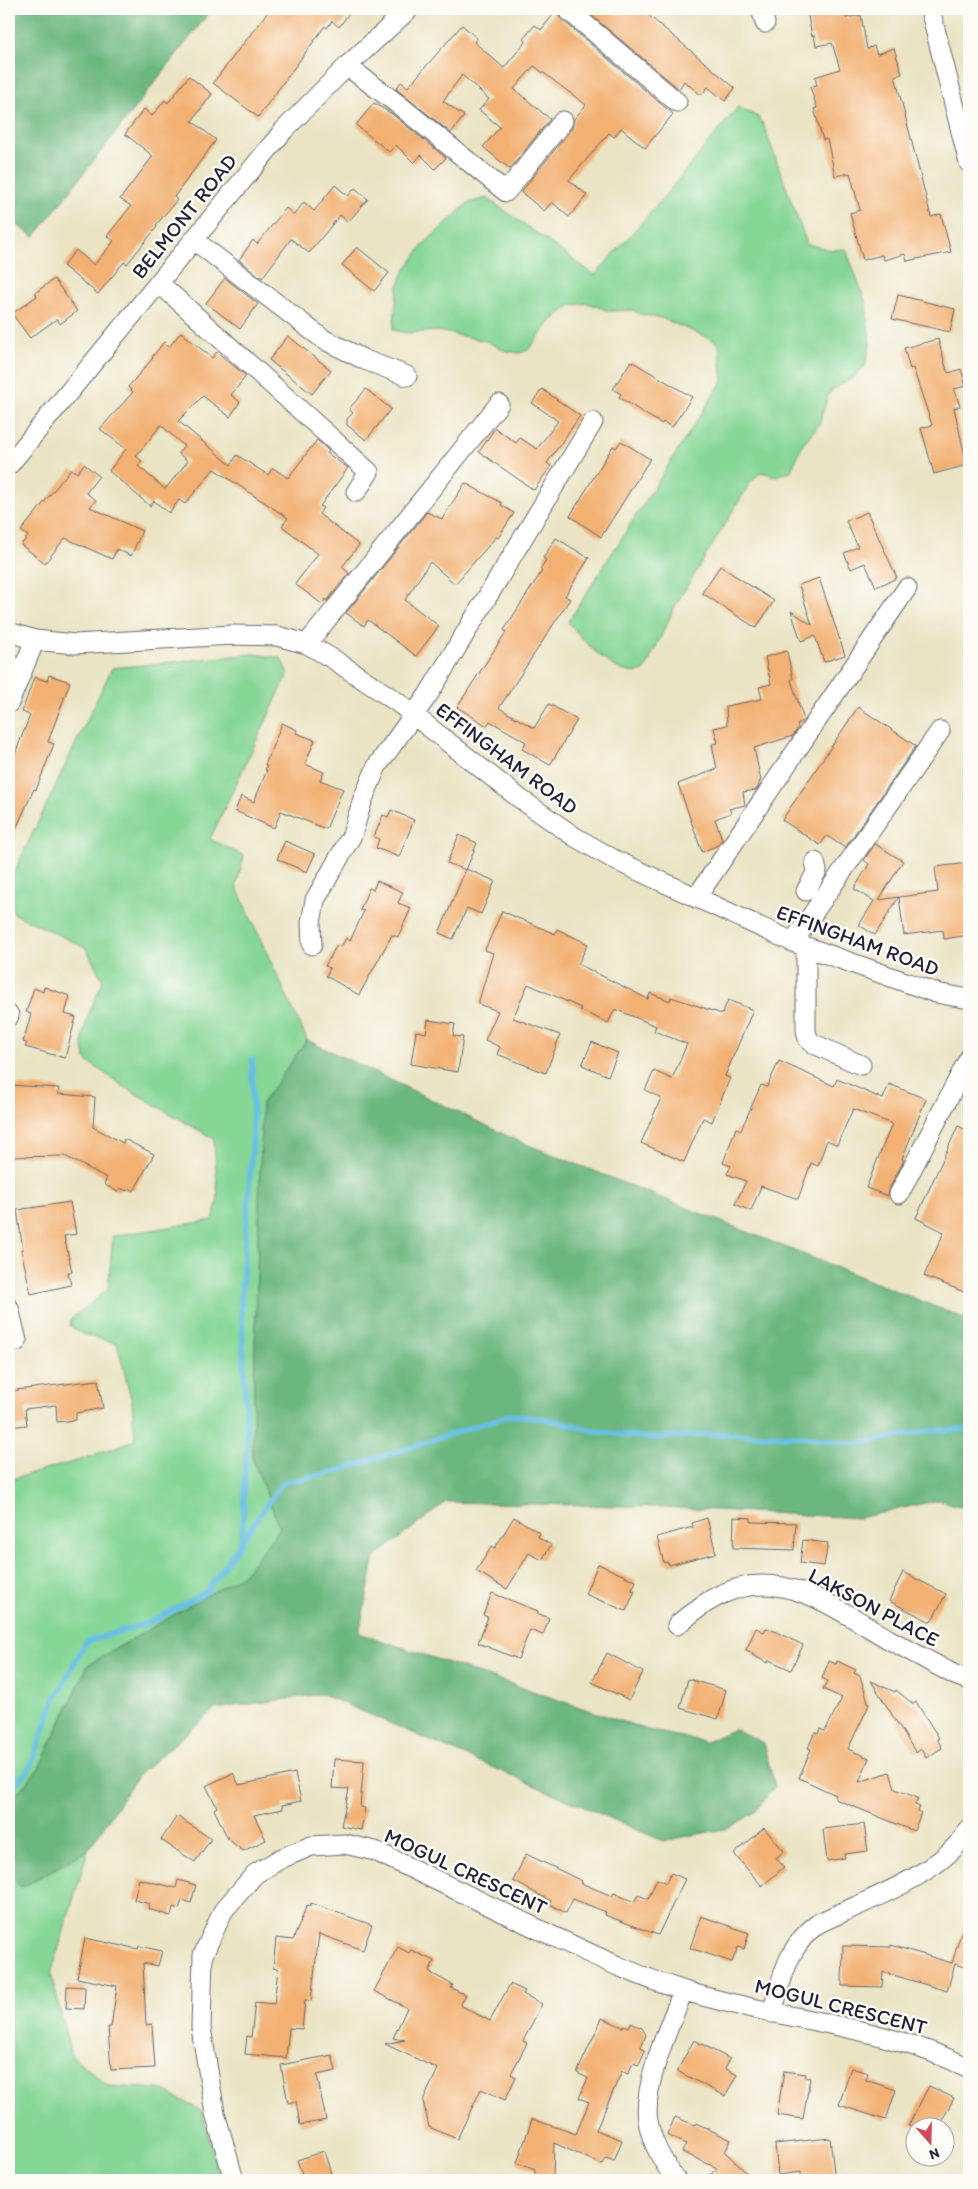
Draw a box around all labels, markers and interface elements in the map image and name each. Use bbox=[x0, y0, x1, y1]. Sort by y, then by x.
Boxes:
street label: BELMONT ROAD bbox=[126, 148, 242, 283]
street label: EFFINGHAM ROAD bbox=[431, 697, 583, 819]
street label: EFFINGHAM ROAD bbox=[773, 899, 943, 981]
street label: LAKSON PLACE bbox=[804, 1562, 944, 1652]
street label: MOGUL CRESCENT bbox=[381, 1822, 551, 1920]
street label: MOGUL CRESCENT bbox=[752, 1973, 930, 2040]
north arrow bbox=[906, 2116, 956, 2166]
text: N bbox=[927, 2144, 942, 2163]

